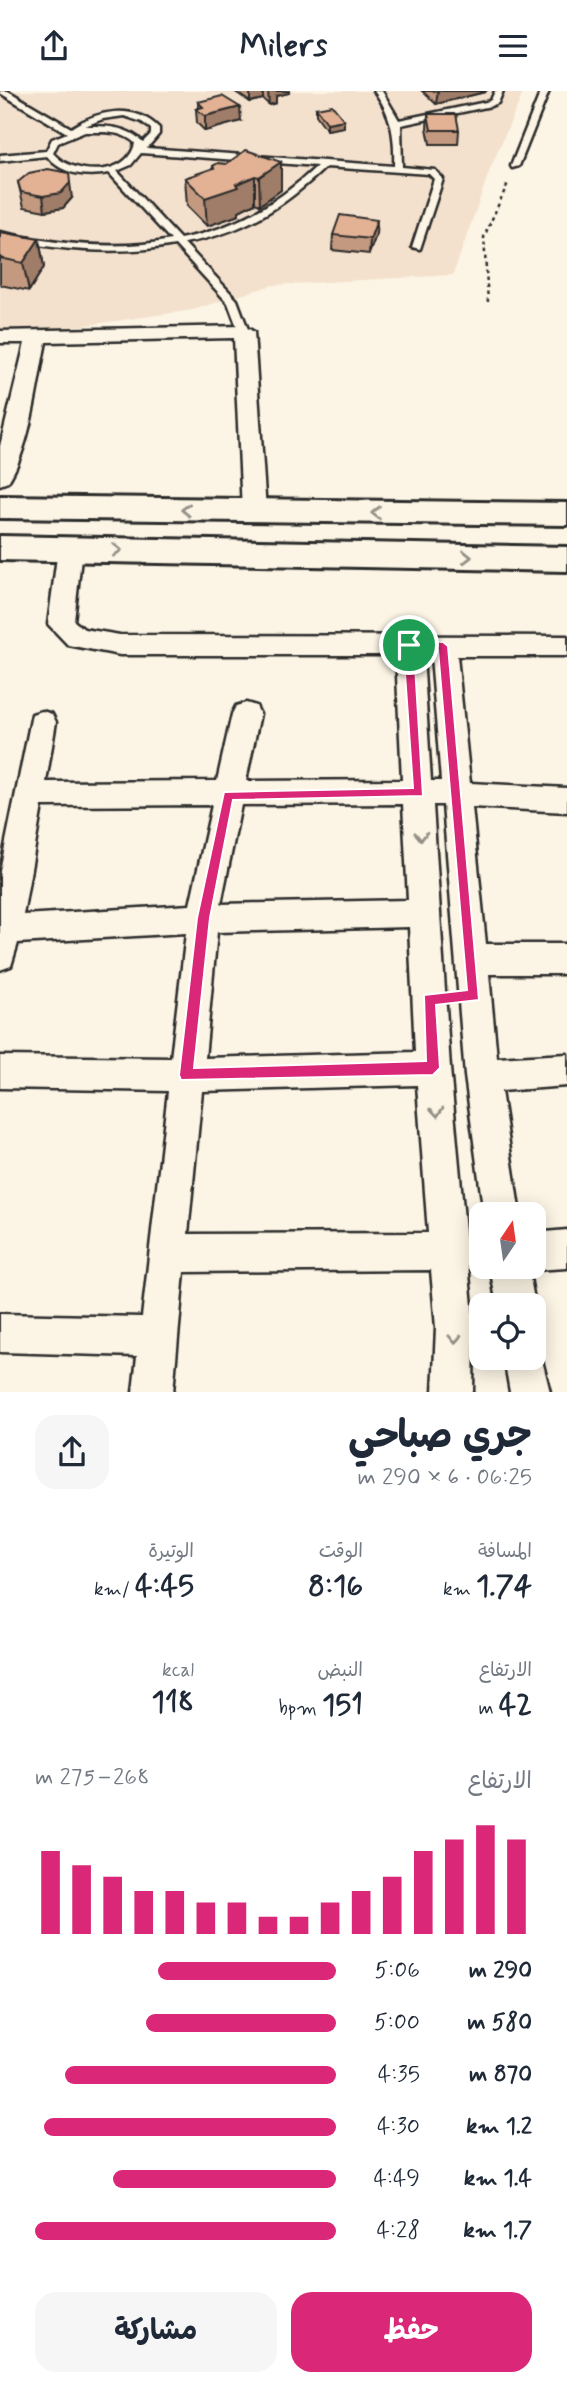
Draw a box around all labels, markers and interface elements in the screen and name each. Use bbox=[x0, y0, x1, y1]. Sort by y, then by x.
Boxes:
text: Milers bbox=[240, 25, 327, 67]
icon: share bbox=[35, 27, 73, 65]
icon: menu bbox=[494, 27, 532, 65]
one-way arrow bbox=[180, 502, 191, 518]
one-way arrow bbox=[371, 505, 381, 521]
one-way arrow bbox=[112, 543, 123, 558]
one-way arrow bbox=[462, 549, 473, 564]
pin bbox=[379, 615, 439, 675]
icon: arrive bbox=[390, 626, 428, 664]
one-way arrow bbox=[413, 831, 428, 842]
one-way arrow bbox=[429, 1107, 444, 1118]
north arrow bbox=[469, 1202, 546, 1279]
map controls bbox=[469, 1202, 546, 1370]
button: locate bbox=[469, 1293, 546, 1370]
one-way arrow bbox=[448, 1333, 463, 1344]
text: جري صباحي bbox=[348, 1412, 532, 1461]
button: share bbox=[35, 1415, 109, 1489]
text: 06:25 · 6 × 290 m bbox=[357, 1463, 532, 1493]
text: الوتيرة bbox=[148, 1539, 194, 1564]
text: الوقت bbox=[319, 1539, 363, 1564]
text: المسافة bbox=[478, 1539, 532, 1564]
text: 4:45 bbox=[135, 1567, 194, 1606]
text: 8:16 bbox=[308, 1567, 363, 1606]
text: 1.74 bbox=[476, 1567, 532, 1606]
text: /km bbox=[94, 1577, 135, 1602]
text: km bbox=[443, 1577, 476, 1602]
text: kcal bbox=[162, 1658, 194, 1683]
text: النبض bbox=[318, 1658, 363, 1683]
text: الارتفاع bbox=[479, 1658, 532, 1683]
text: 118 bbox=[151, 1683, 194, 1722]
text: 151 bbox=[322, 1686, 363, 1725]
text: 42 bbox=[499, 1686, 532, 1725]
text: bpm bbox=[279, 1696, 322, 1721]
text: m bbox=[478, 1696, 499, 1721]
text: 268–275 m bbox=[35, 1763, 149, 1793]
text: الارتفاع bbox=[468, 1767, 532, 1797]
text: 5:06 bbox=[374, 1956, 420, 1986]
text: 290 m bbox=[469, 1956, 532, 1986]
text: 5:00 bbox=[374, 2008, 420, 2038]
text: 580 m bbox=[467, 2008, 532, 2038]
text: 4:35 bbox=[378, 2060, 420, 2090]
text: 870 m bbox=[469, 2060, 532, 2090]
text: 4:30 bbox=[377, 2112, 420, 2142]
text: 1.2 km bbox=[466, 2112, 532, 2142]
text: 4:49 bbox=[373, 2164, 420, 2194]
text: 1.4 km bbox=[464, 2164, 532, 2194]
text: 4:28 bbox=[377, 2216, 420, 2246]
text: 1.7 km bbox=[463, 2216, 532, 2246]
button: مشاركة bbox=[35, 2292, 277, 2372]
button: حفظ bbox=[291, 2292, 532, 2372]

